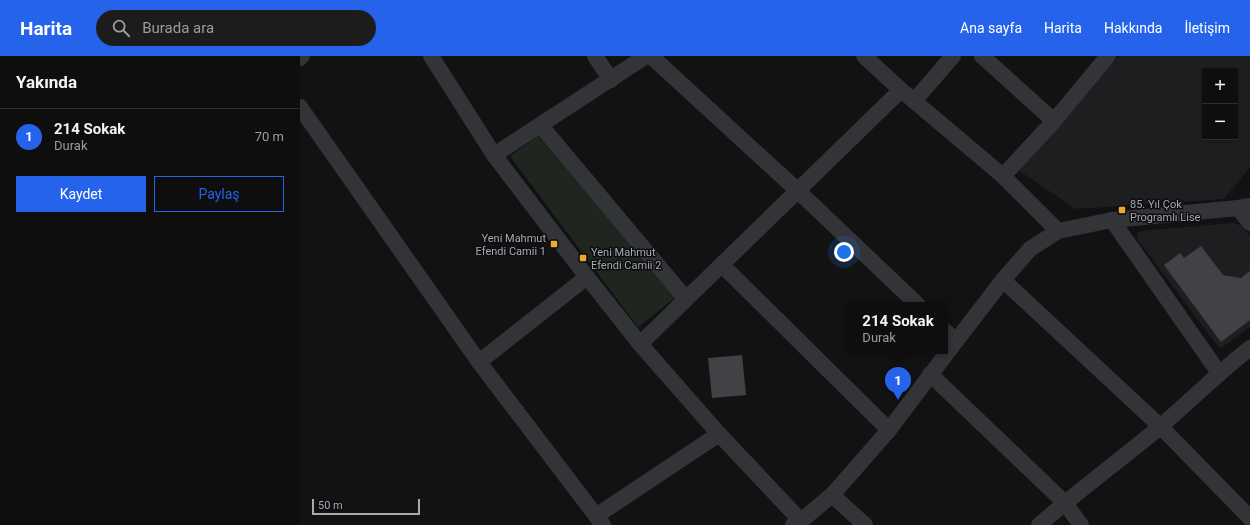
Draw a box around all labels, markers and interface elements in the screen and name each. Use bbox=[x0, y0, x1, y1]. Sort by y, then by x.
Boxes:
search box bbox=[96, 10, 376, 46]
text: Harita bbox=[20, 17, 72, 40]
icon: search bbox=[110, 17, 132, 39]
text: Burada ara bbox=[142, 19, 214, 37]
text: Ana sayfa bbox=[960, 20, 1022, 36]
text: Harita bbox=[1044, 20, 1082, 36]
text: Hakkında bbox=[1104, 20, 1162, 36]
text: İletişim bbox=[1184, 20, 1230, 36]
map controls bbox=[1202, 68, 1238, 140]
button: + bbox=[1202, 68, 1238, 104]
text: Yakında bbox=[16, 72, 77, 92]
button: − bbox=[1202, 104, 1238, 140]
text: 214 Sokak bbox=[54, 120, 125, 138]
text: 1 bbox=[25, 129, 33, 144]
text: 70 m bbox=[255, 129, 284, 144]
text: Durak bbox=[54, 138, 88, 153]
button: Kaydet bbox=[16, 176, 146, 212]
button: Paylaş bbox=[154, 176, 284, 212]
place label: 85. Yıl Çok Programlı Lise bbox=[1130, 198, 1201, 224]
marker: 85. Yıl Çok Programlı Lise bbox=[1117, 205, 1127, 215]
place label: Yeni Mahmut Efendi Camii 1 bbox=[476, 232, 546, 258]
marker: Yeni Mahmut Efendi Camii 1 bbox=[549, 239, 559, 249]
your location bbox=[834, 242, 854, 262]
place label: Yeni Mahmut Efendi Camii 2 bbox=[591, 246, 661, 272]
marker: Yeni Mahmut Efendi Camii 2 bbox=[578, 253, 588, 263]
popup bbox=[848, 302, 948, 354]
text: 214 Sokak bbox=[862, 312, 934, 330]
text: Durak bbox=[862, 330, 896, 345]
pin: 1 bbox=[885, 367, 911, 400]
scale bar bbox=[312, 497, 420, 516]
text: 50 m bbox=[318, 499, 343, 512]

